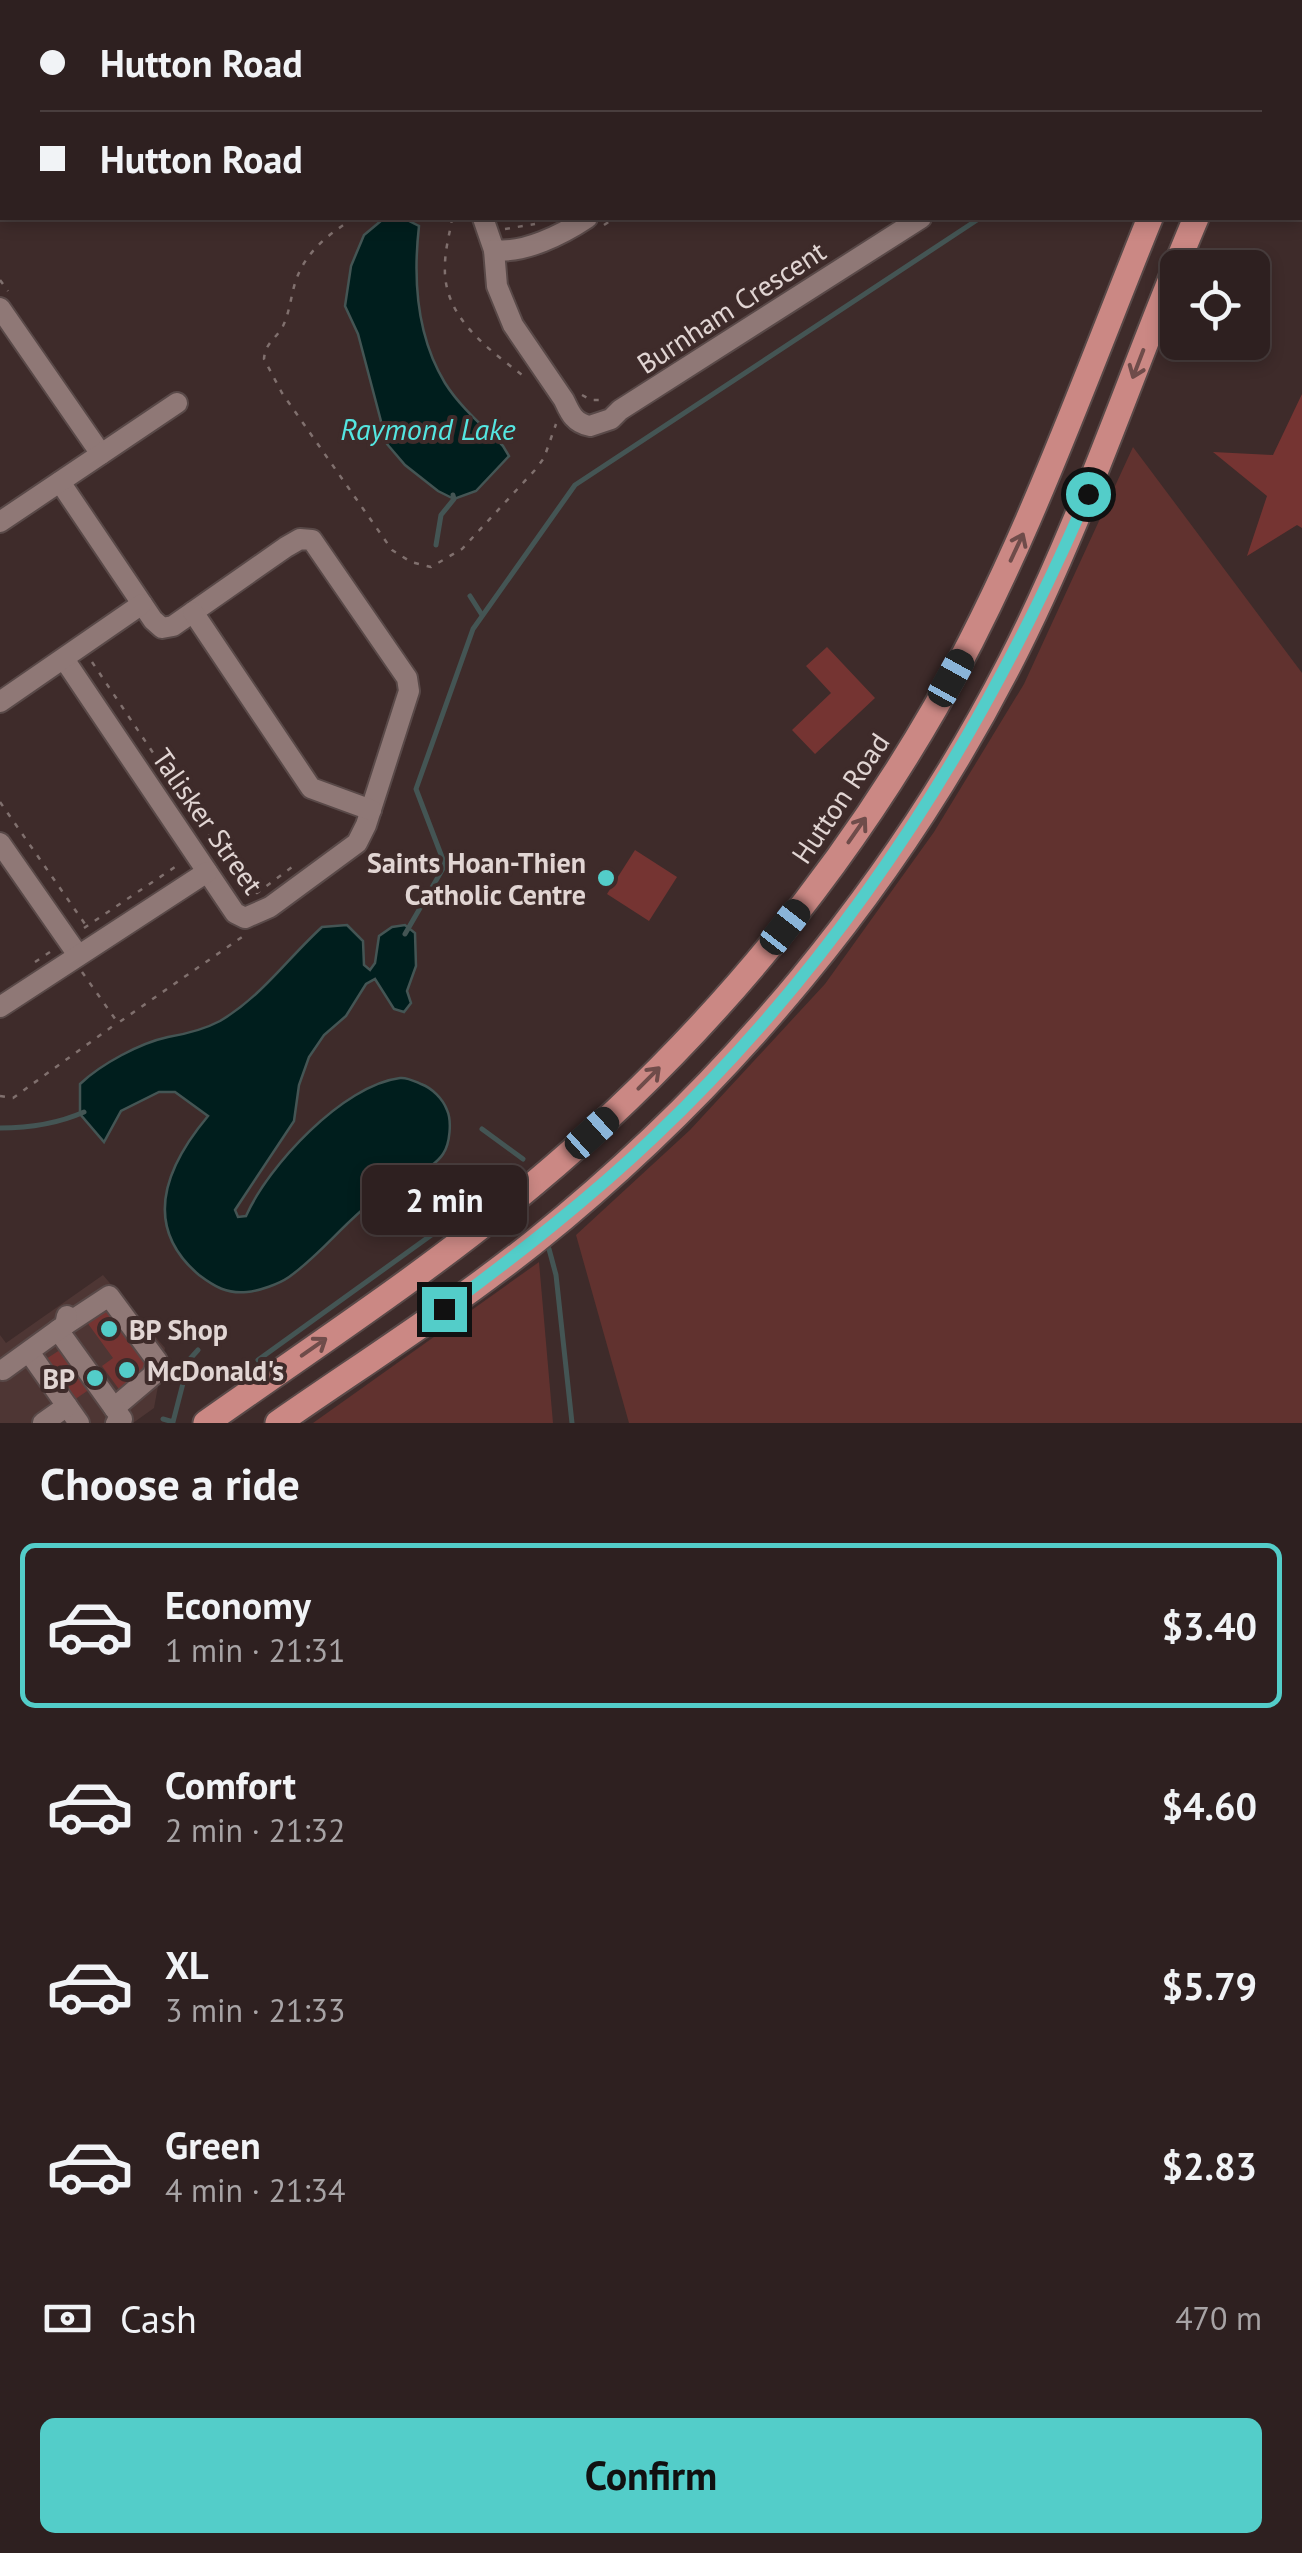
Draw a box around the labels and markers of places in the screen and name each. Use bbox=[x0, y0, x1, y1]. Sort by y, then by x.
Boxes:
place label: Saints Hoan-Thien Catholic Centre bbox=[367, 844, 586, 913]
marker: Saints Hoan-Thien Catholic Centre bbox=[595, 867, 617, 889]
place label: BP Shop bbox=[129, 1311, 228, 1348]
marker: BP Shop bbox=[98, 1318, 120, 1340]
place label: McDonald's bbox=[147, 1352, 284, 1389]
marker: McDonald's bbox=[116, 1359, 138, 1381]
place label: BP bbox=[42, 1360, 75, 1397]
marker: BP bbox=[84, 1367, 106, 1389]

